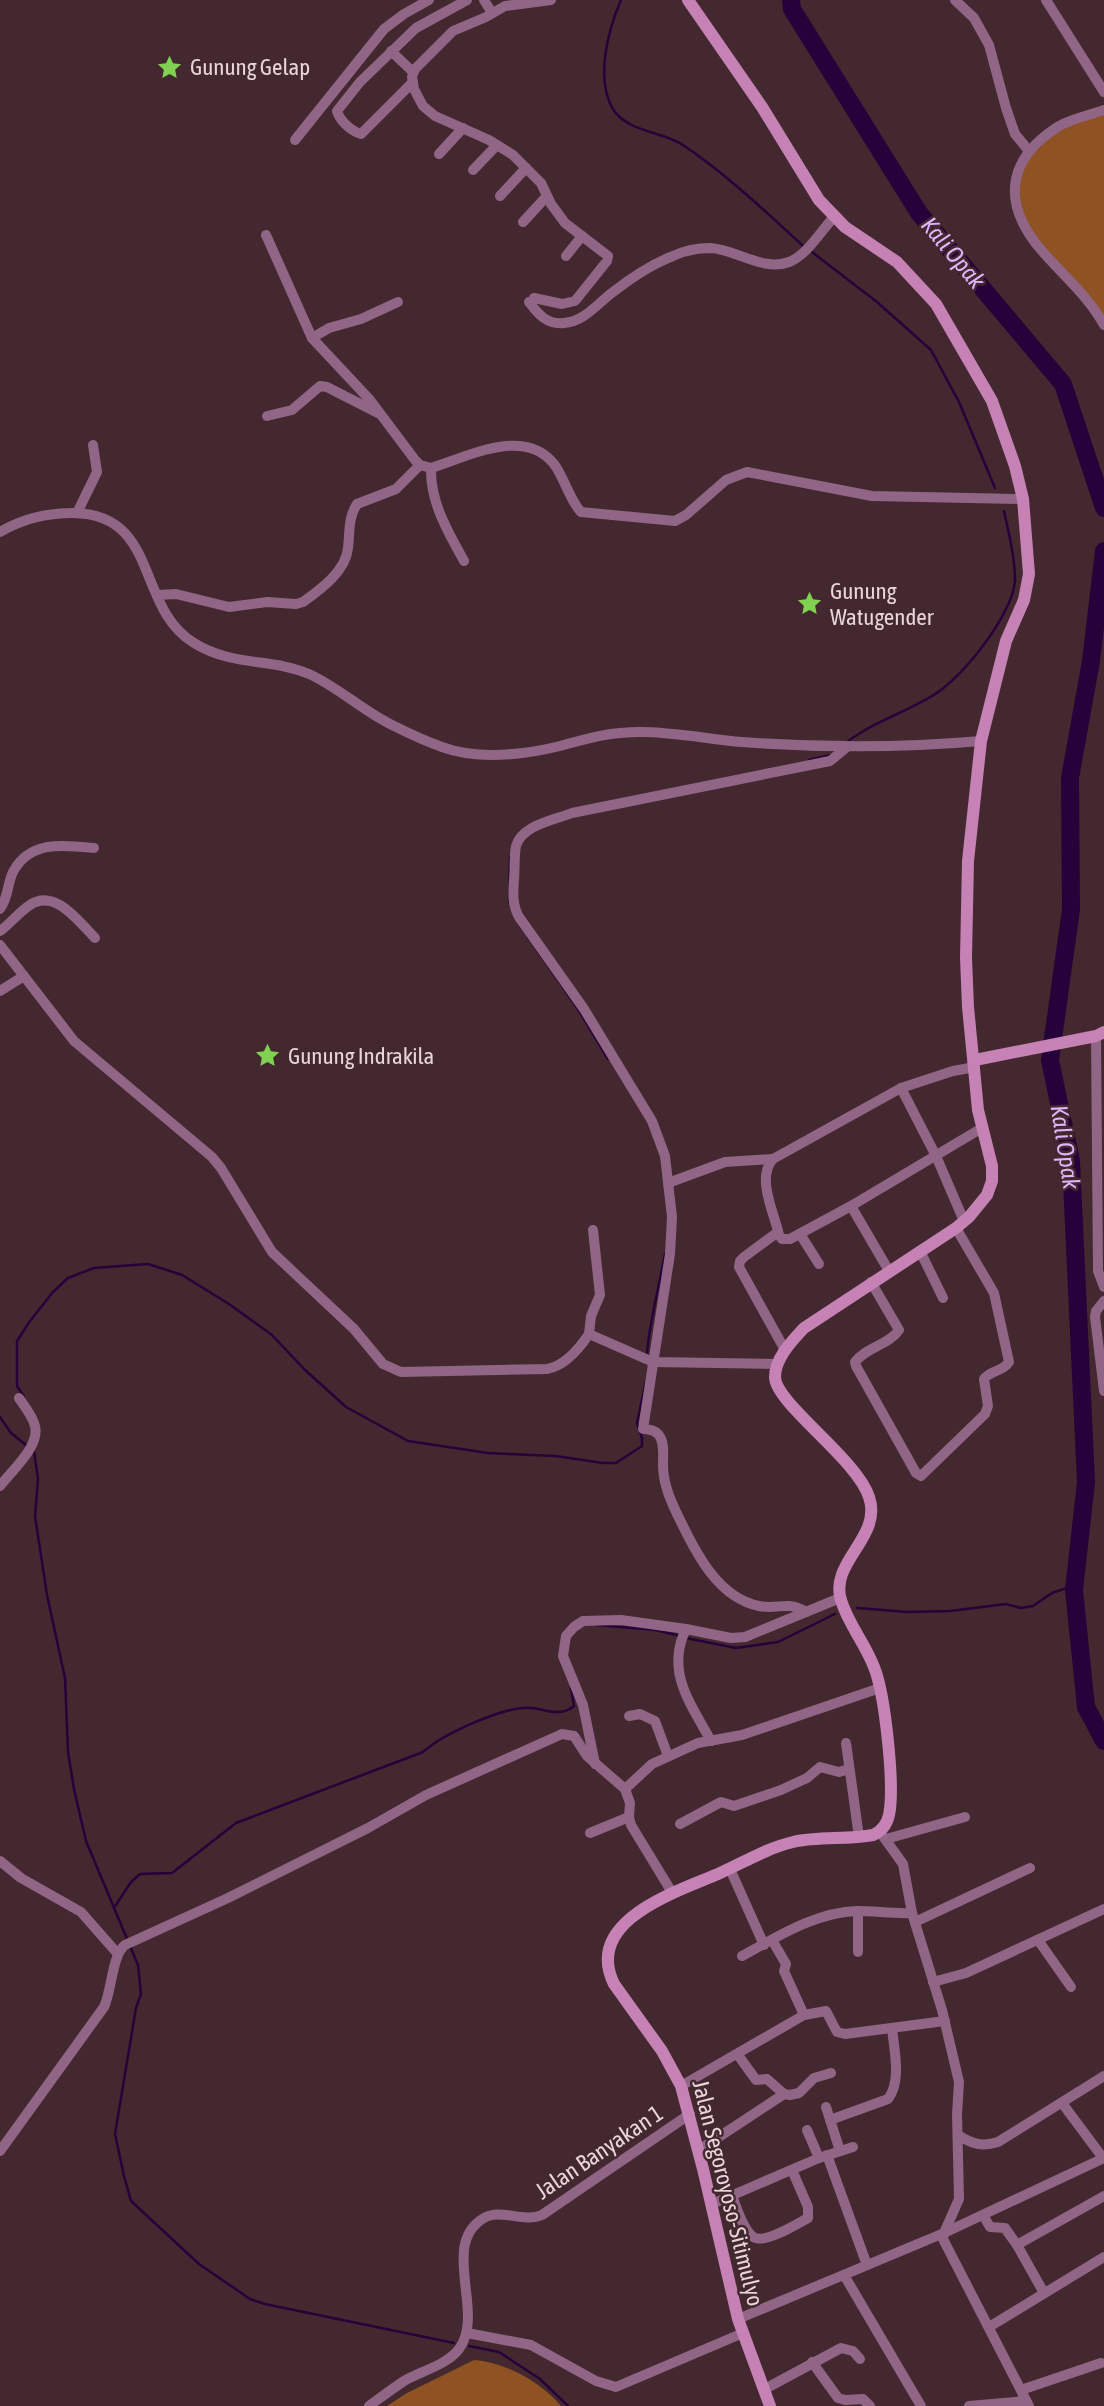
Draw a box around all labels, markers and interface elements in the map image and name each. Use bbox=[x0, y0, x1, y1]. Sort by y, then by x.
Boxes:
place icon: Gunung Gelap bbox=[156, 53, 184, 81]
place label: Gunung Gelap bbox=[190, 54, 310, 80]
water label: Kali Opak bbox=[916, 212, 991, 294]
place label: Gunung Watugender bbox=[830, 578, 935, 630]
place icon: Gunung Watugender bbox=[796, 590, 824, 618]
place icon: Gunung Indrakila bbox=[254, 1042, 282, 1070]
place label: Gunung Indrakila bbox=[288, 1043, 434, 1069]
water label: Kali Opak bbox=[1046, 1103, 1086, 1191]
street label: Jalan Segoroyoso-Sitimulyo bbox=[687, 2077, 769, 2309]
street label: Jalan Banyakan 1 bbox=[530, 2100, 668, 2204]

